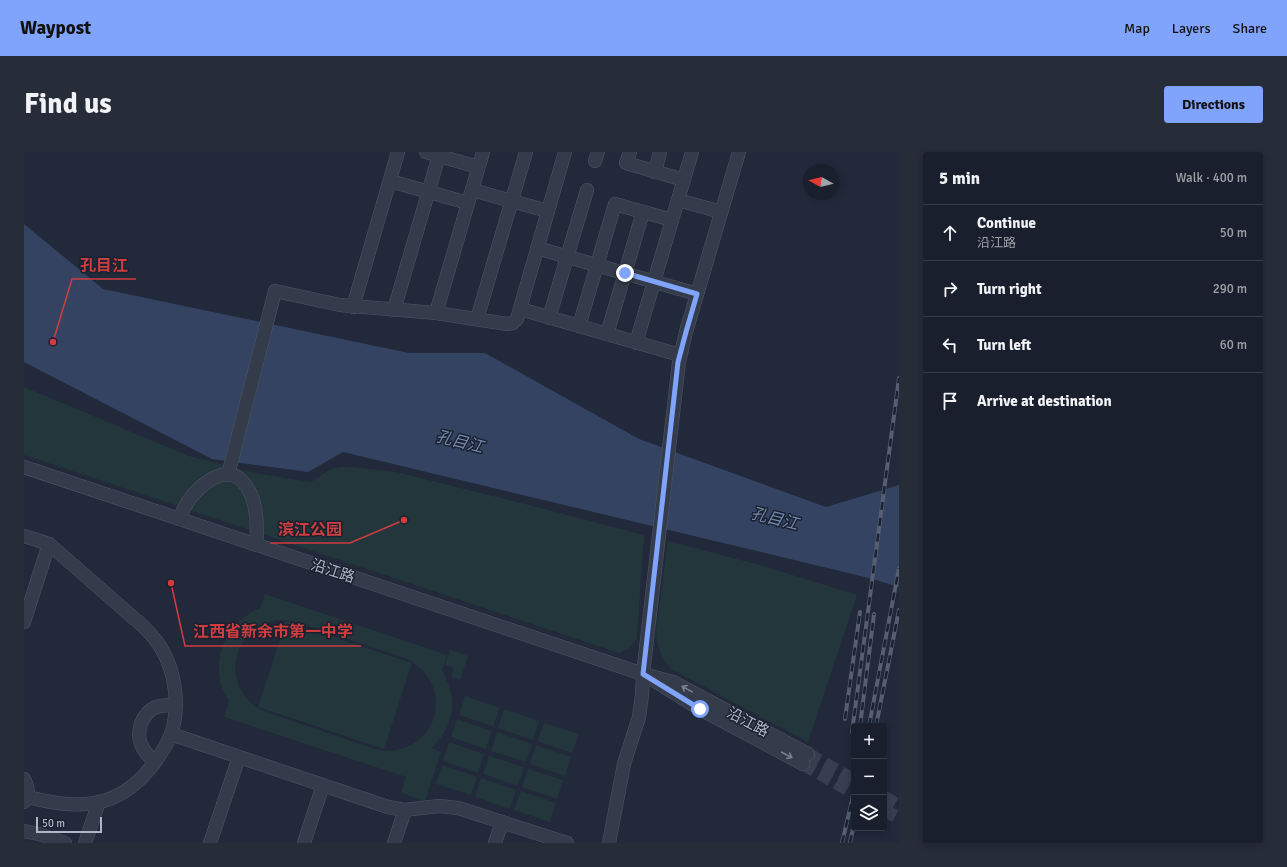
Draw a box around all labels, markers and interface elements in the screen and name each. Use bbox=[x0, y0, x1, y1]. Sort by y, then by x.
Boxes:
text: Waypost bbox=[20, 16, 91, 40]
text: Map bbox=[1124, 20, 1150, 37]
text: Layers bbox=[1172, 20, 1211, 37]
text: Share bbox=[1233, 20, 1267, 37]
button: Directions bbox=[1164, 86, 1263, 123]
text: Find us bbox=[24, 87, 112, 121]
north arrow bbox=[803, 164, 839, 200]
text: 5 min bbox=[939, 168, 980, 189]
text: Walk · 400 m bbox=[1176, 170, 1247, 186]
text: Continue bbox=[977, 214, 1036, 232]
icon: ahead bbox=[939, 222, 961, 244]
text: 50 m bbox=[1220, 225, 1247, 241]
text: 沿江路 bbox=[977, 235, 1016, 251]
callout: 孔目江 bbox=[72, 251, 136, 279]
text: 孔目江 bbox=[80, 256, 128, 276]
route end bbox=[616, 264, 634, 282]
icon: right bbox=[939, 278, 961, 300]
text: Turn right bbox=[977, 280, 1042, 298]
text: 290 m bbox=[1213, 281, 1247, 297]
icon: left bbox=[939, 334, 961, 356]
text: Turn left bbox=[977, 336, 1031, 354]
text: 60 m bbox=[1220, 337, 1247, 353]
icon: arrive bbox=[939, 390, 961, 412]
text: Arrive at destination bbox=[977, 392, 1112, 410]
water label: 孔目江 bbox=[434, 426, 487, 458]
water label: 孔目江 bbox=[749, 503, 802, 535]
callout: 滨江公园 bbox=[270, 515, 350, 543]
text: 滨江公园 bbox=[278, 520, 342, 540]
street label: 沿江路 bbox=[309, 555, 357, 587]
callout: 江西省新余市第一中学 bbox=[185, 618, 361, 646]
text: 江西省新余市第一中学 bbox=[193, 622, 353, 642]
one-way arrow bbox=[681, 685, 693, 693]
route start bbox=[691, 700, 709, 718]
street label: 沿江路 bbox=[724, 703, 772, 741]
map controls bbox=[851, 723, 887, 831]
button: + bbox=[851, 723, 887, 759]
one-way arrow bbox=[781, 752, 793, 759]
button: − bbox=[851, 759, 887, 795]
button: layers bbox=[851, 795, 887, 831]
scale bar bbox=[36, 815, 102, 834]
text: 50 m bbox=[42, 817, 65, 830]

